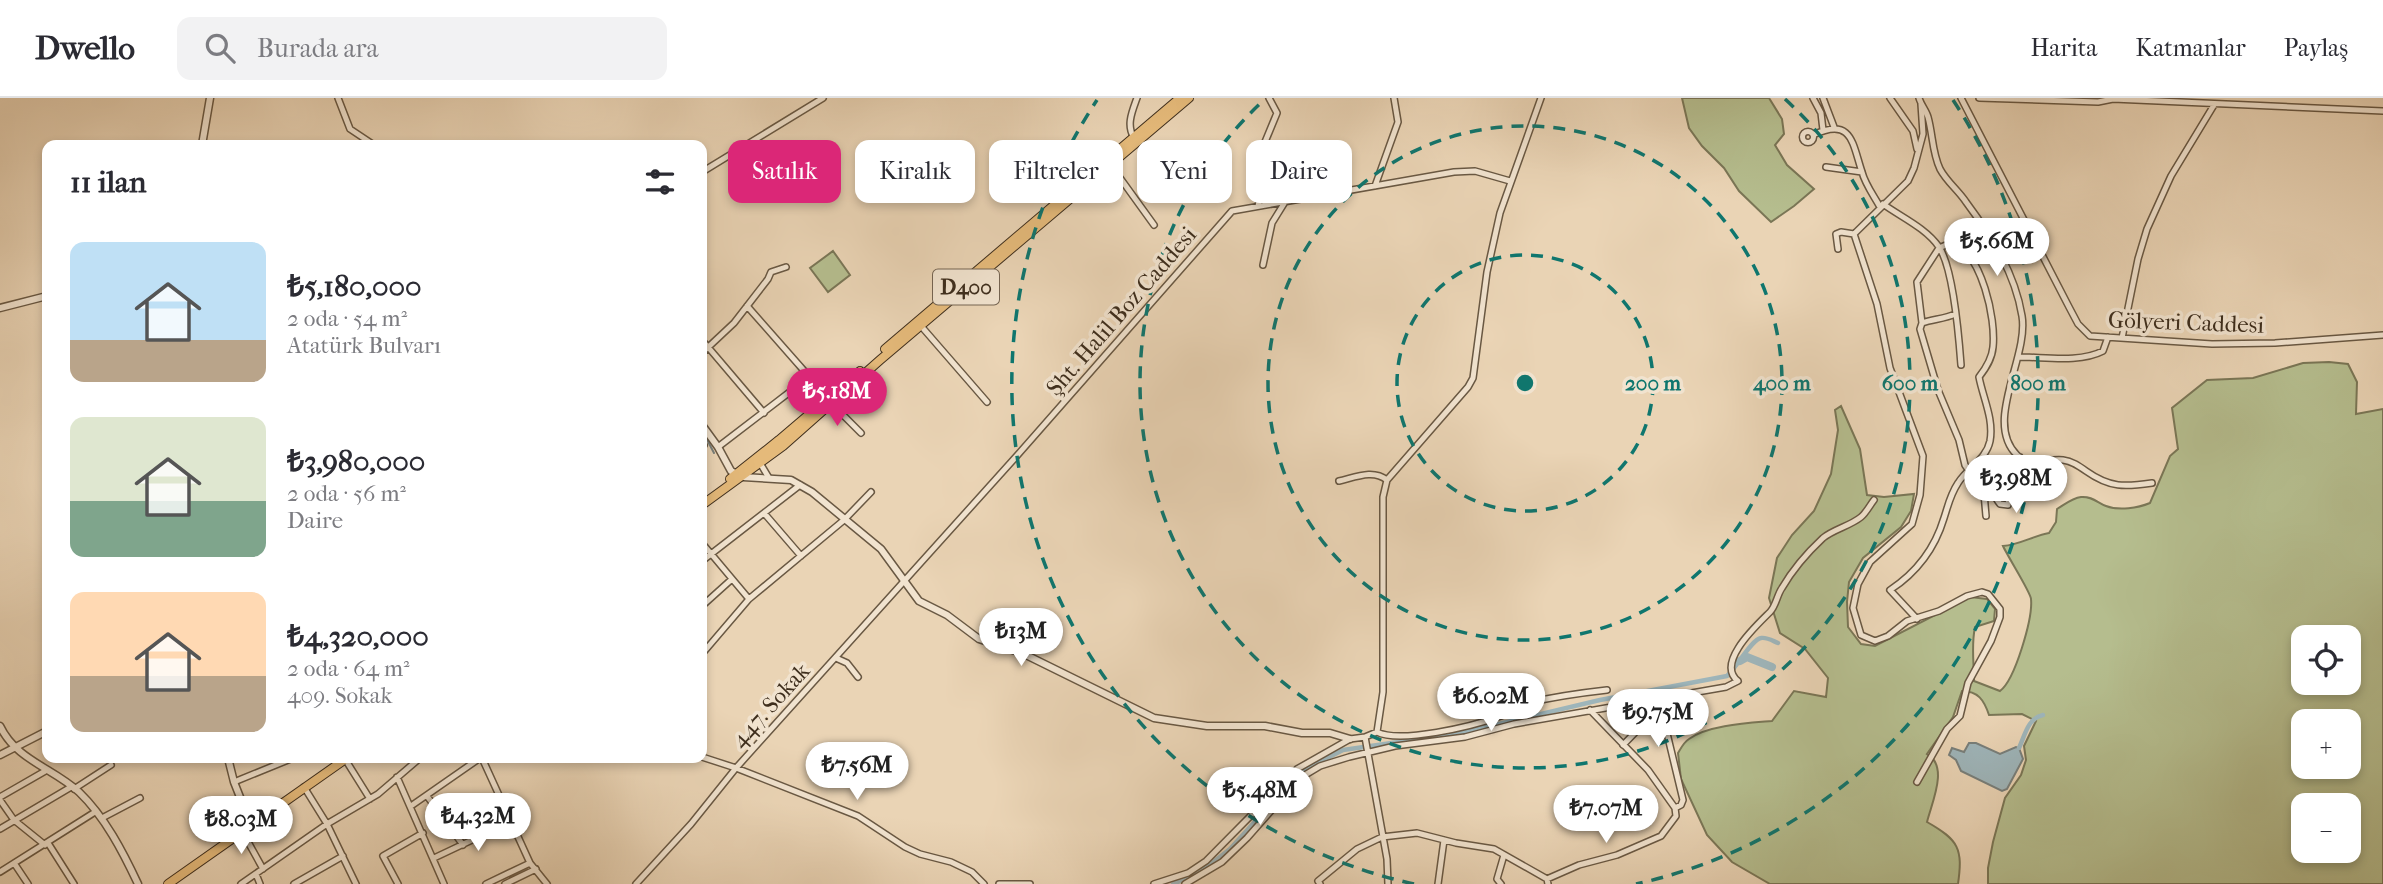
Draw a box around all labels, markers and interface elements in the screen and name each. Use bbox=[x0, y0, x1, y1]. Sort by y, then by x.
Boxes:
search box bbox=[177, 17, 667, 80]
text: Dwello bbox=[35, 29, 135, 68]
icon: search bbox=[201, 29, 239, 67]
text: Burada ara bbox=[257, 33, 379, 64]
text: Harita bbox=[2030, 34, 2097, 62]
text: Katmanlar bbox=[2135, 34, 2246, 62]
text: Paylaş bbox=[2284, 34, 2348, 62]
chip: Satılık bbox=[728, 140, 841, 203]
chip: Kiralık bbox=[855, 140, 975, 203]
chip: Filtreler bbox=[989, 140, 1123, 203]
chip: Yeni bbox=[1137, 140, 1232, 203]
chip: Daire bbox=[1246, 140, 1352, 203]
icon: filters bbox=[641, 163, 679, 201]
text: 11 ilan bbox=[70, 165, 146, 200]
pin: ₺5.66M bbox=[1940, 218, 2054, 278]
street label: Şht. Halil Boz Caddesi bbox=[1041, 221, 1202, 401]
text: ₺5.66M bbox=[1960, 227, 2034, 254]
text: ₺5,180,000 bbox=[287, 269, 422, 304]
icon: home bbox=[126, 270, 210, 354]
road number: D400 bbox=[933, 270, 999, 304]
text: 2 oda · 54 m² bbox=[287, 305, 407, 332]
street label: Gölyeri Caddesi bbox=[2108, 306, 2265, 339]
text: Atatürk Bulvarı bbox=[287, 332, 441, 359]
pin: ₺5.18M bbox=[780, 368, 894, 428]
centre of rings bbox=[1513, 371, 1537, 395]
text: 200 m bbox=[1625, 371, 1682, 395]
text: 400 m bbox=[1752, 371, 1811, 396]
text: 600 m bbox=[1882, 371, 1939, 395]
text: 800 m bbox=[2010, 371, 2066, 395]
text: ₺5.18M bbox=[803, 377, 871, 404]
text: ₺3,980,000 bbox=[287, 444, 425, 479]
icon: home bbox=[126, 445, 210, 529]
pin: ₺3.98M bbox=[1959, 456, 2073, 515]
text: ₺3.98M bbox=[1980, 464, 2052, 491]
text: 2 oda · 56 m² bbox=[287, 480, 406, 507]
text: Daire bbox=[287, 507, 343, 534]
pin: ₺13M bbox=[980, 608, 1062, 668]
text: ₺13M bbox=[995, 617, 1047, 644]
text: ₺4,320,000 bbox=[287, 619, 429, 654]
icon: home bbox=[126, 620, 210, 704]
map controls bbox=[2291, 625, 2361, 863]
button: locate bbox=[2291, 625, 2361, 695]
text: 2 oda · 64 m² bbox=[287, 655, 410, 682]
street label: 447. Sokak bbox=[725, 657, 816, 753]
pin: ₺6.02M bbox=[1434, 674, 1548, 733]
text: 409. Sokak bbox=[287, 682, 392, 709]
text: ₺6.02M bbox=[1453, 682, 1529, 709]
pin: ₺9.75M bbox=[1601, 690, 1715, 749]
text: ₺9.75M bbox=[1623, 698, 1693, 725]
button: + bbox=[2291, 709, 2361, 779]
pin: ₺7.56M bbox=[800, 742, 914, 802]
text: ₺7.56M bbox=[822, 751, 892, 778]
pin: ₺5.48M bbox=[1203, 768, 1317, 827]
text: ₺5.48M bbox=[1223, 776, 1297, 803]
pin: ₺7.07M bbox=[1549, 786, 1663, 845]
button: − bbox=[2291, 793, 2361, 863]
pin: ₺4.32M bbox=[421, 794, 535, 853]
text: ₺7.07M bbox=[1569, 794, 1643, 821]
pin: ₺8.03M bbox=[184, 796, 298, 856]
text: ₺4.32M bbox=[441, 802, 515, 829]
text: ₺8.03M bbox=[205, 805, 277, 832]

